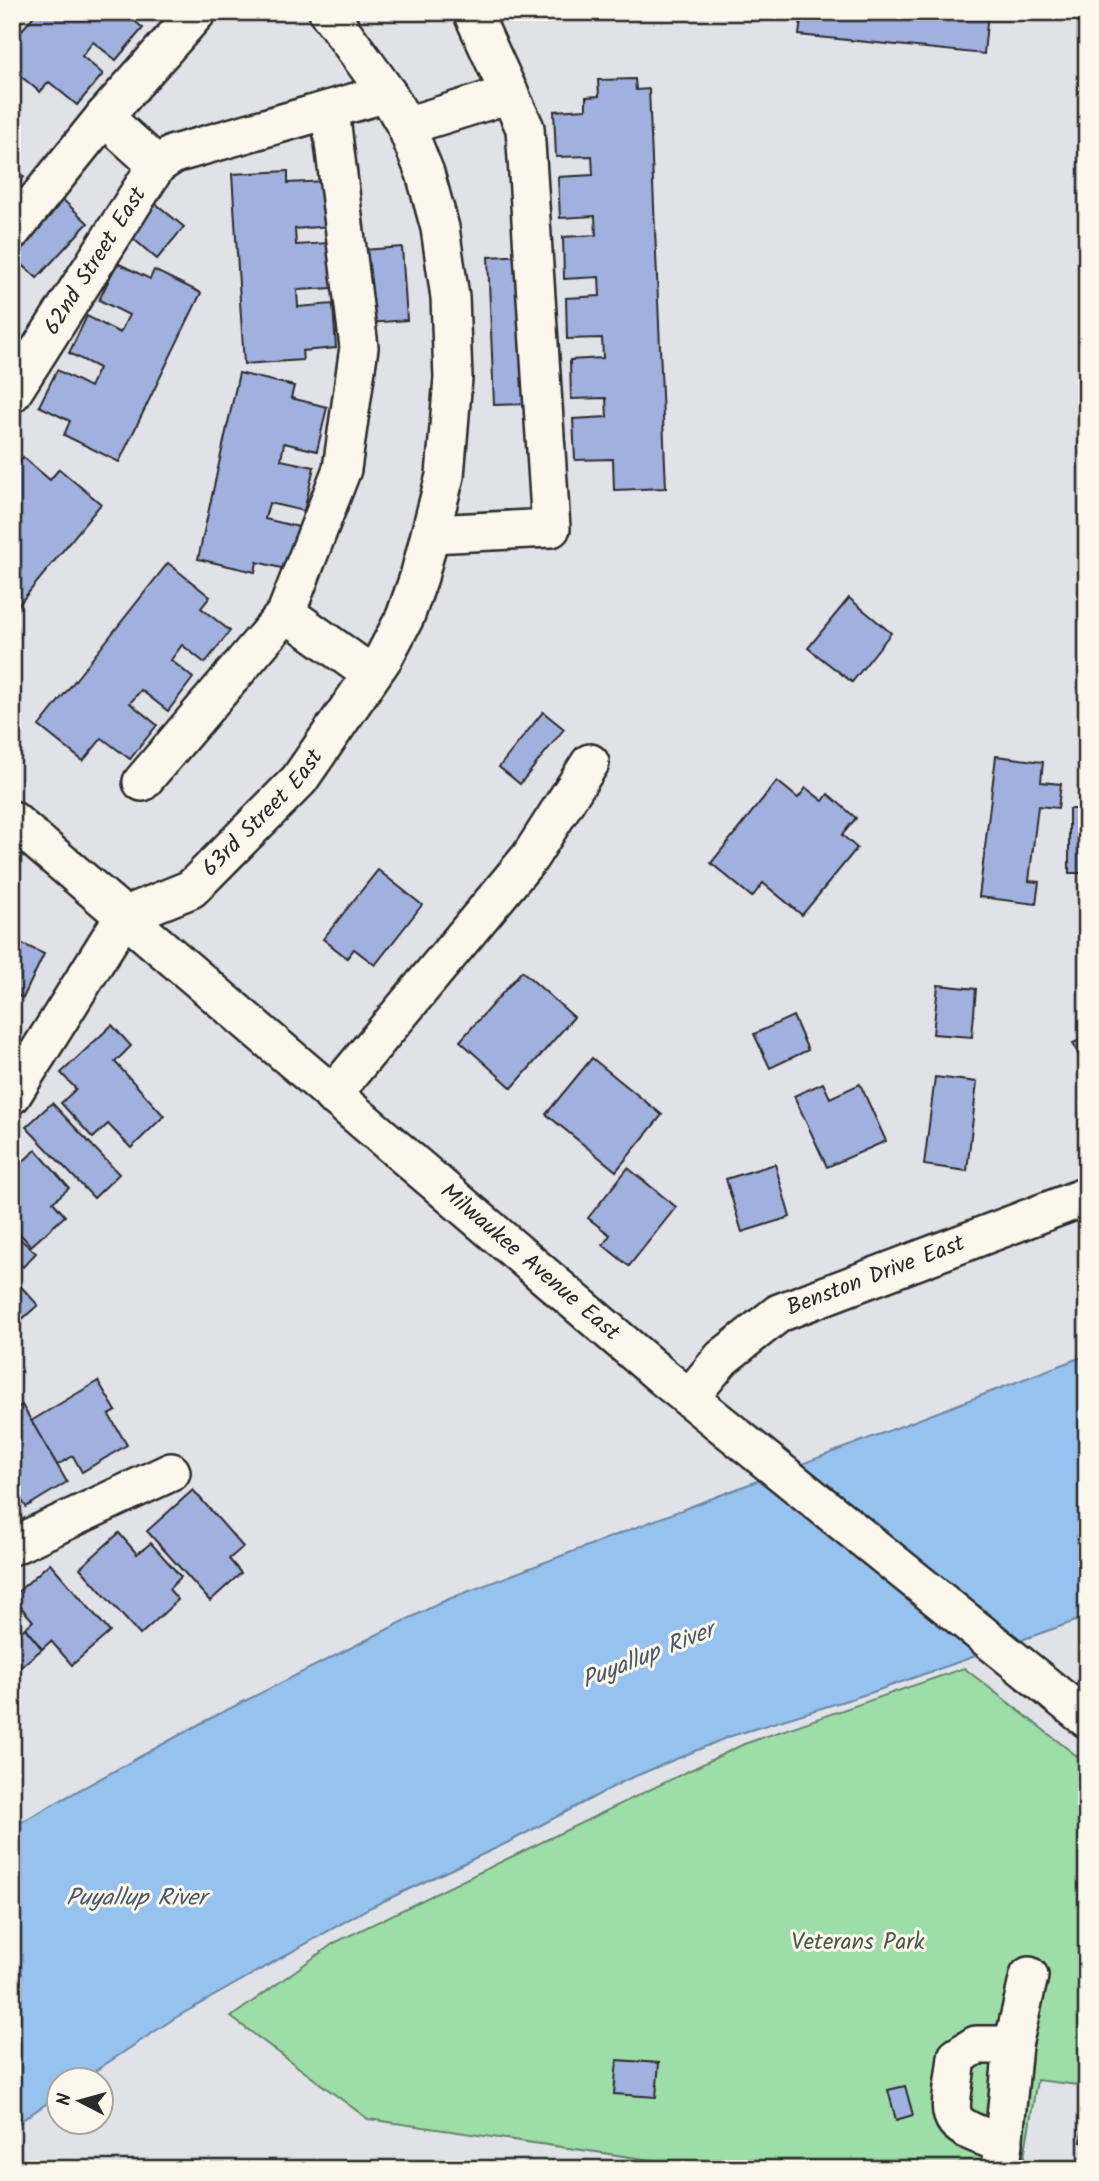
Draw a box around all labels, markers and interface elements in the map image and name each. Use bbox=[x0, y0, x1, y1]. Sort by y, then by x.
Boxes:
street label: 62nd Street East bbox=[35, 179, 157, 343]
street label: 63rd Street East bbox=[194, 741, 334, 886]
street label: Milwaukee Avenue East bbox=[431, 1175, 628, 1351]
street label: Benston Drive East bbox=[781, 1226, 971, 1326]
water label: Puyallup River bbox=[576, 1610, 725, 1700]
water label: Puyallup River bbox=[66, 1879, 211, 1918]
park label: Veterans Park bbox=[791, 1925, 925, 1961]
north arrow bbox=[46, 2066, 116, 2136]
text: N bbox=[50, 2092, 81, 2107]

